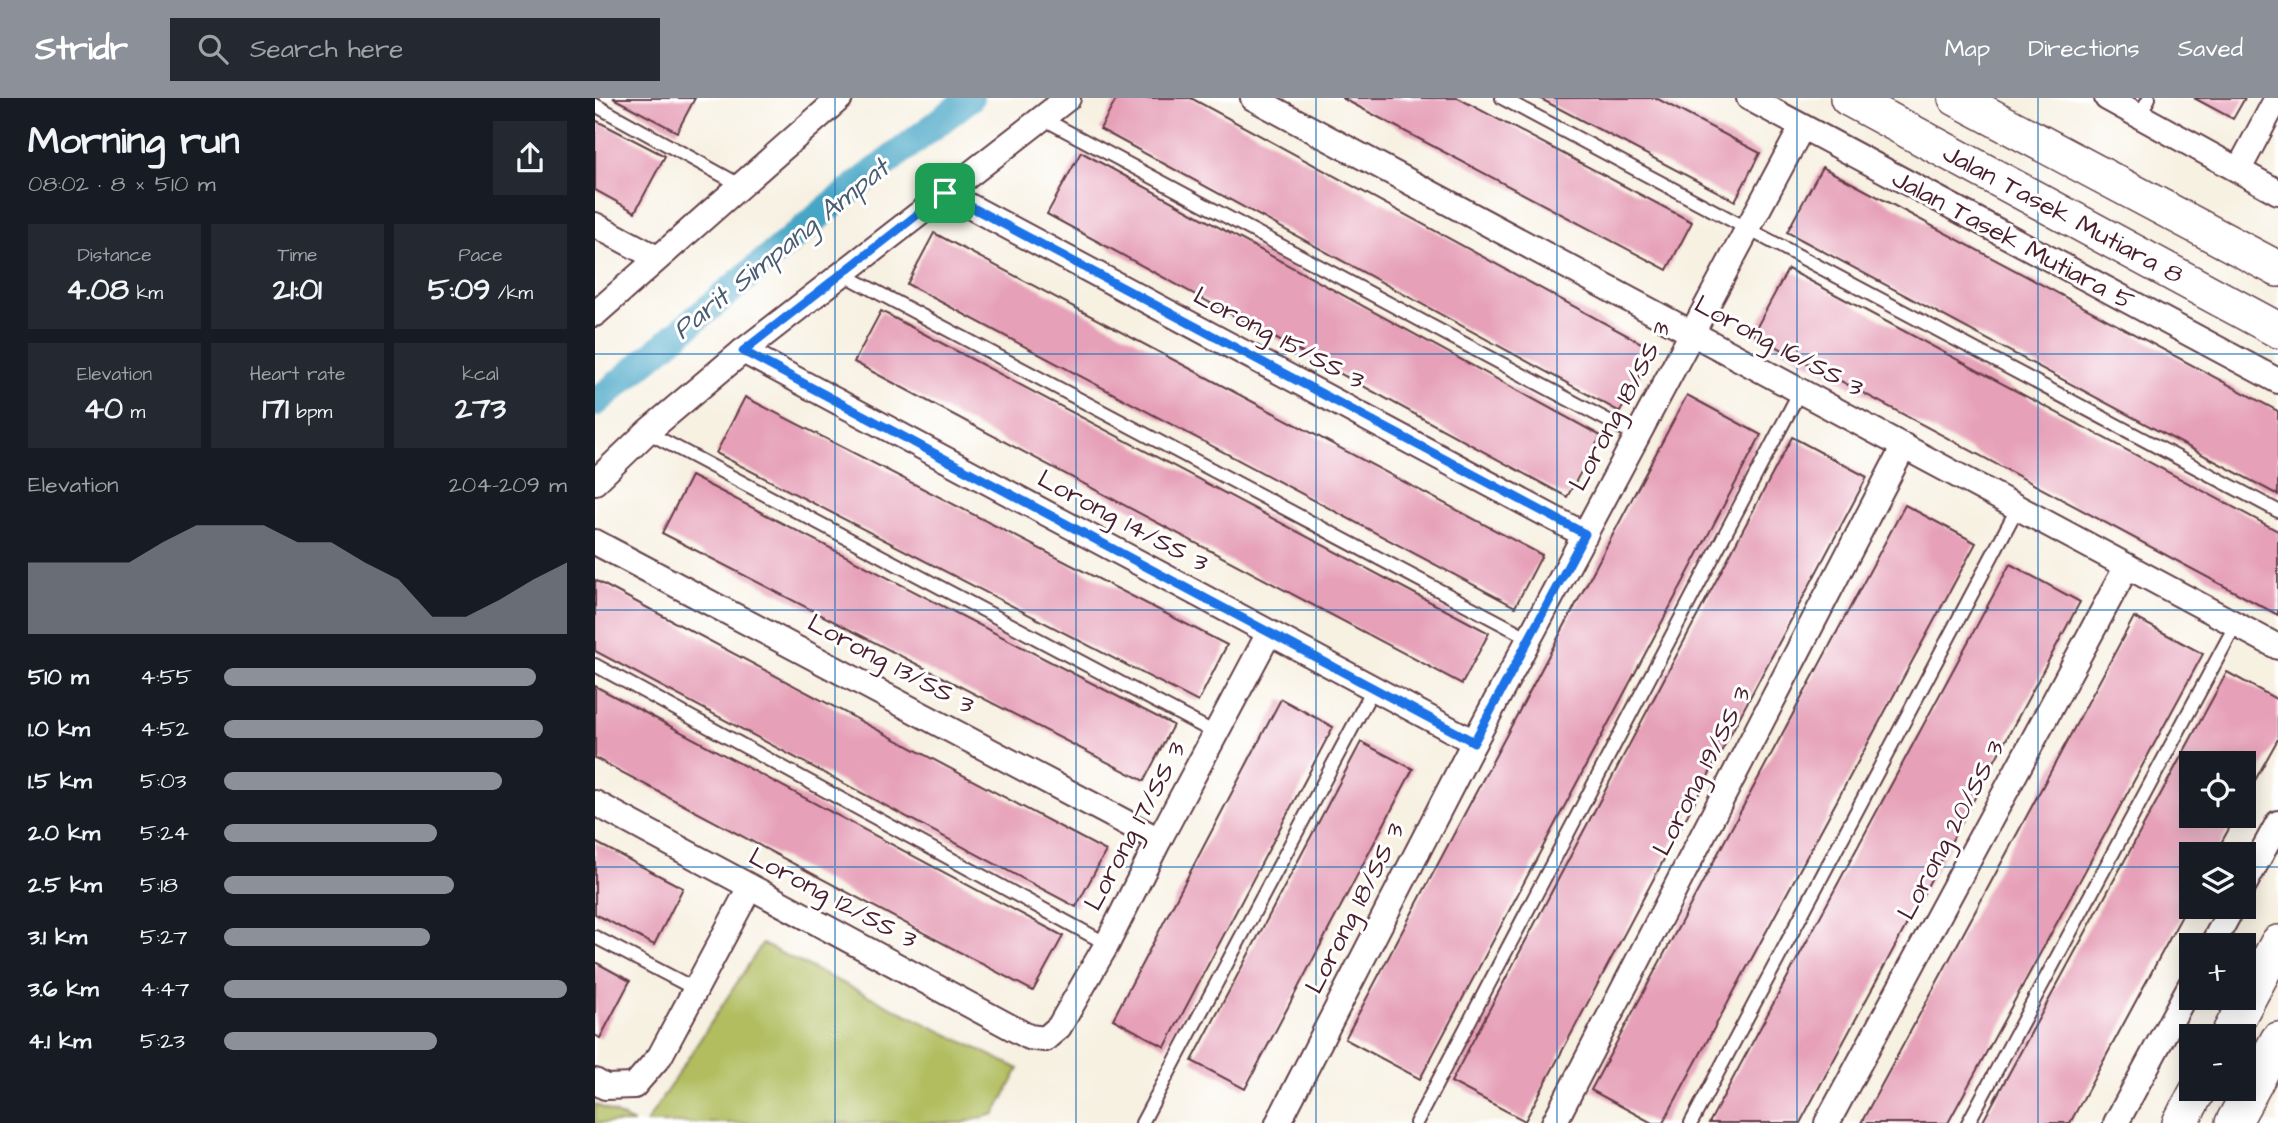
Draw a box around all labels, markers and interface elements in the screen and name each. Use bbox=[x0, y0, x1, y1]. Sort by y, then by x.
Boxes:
search box bbox=[170, 18, 660, 81]
text: Stridr bbox=[35, 26, 128, 72]
icon: search bbox=[194, 30, 232, 68]
text: Search here bbox=[250, 31, 403, 67]
text: Map bbox=[1945, 32, 1990, 66]
text: Directions bbox=[2028, 32, 2140, 66]
text: Saved bbox=[2178, 32, 2243, 66]
text: Morning run bbox=[28, 116, 240, 168]
button: share bbox=[493, 121, 567, 195]
street label: Jalan Tasek Mutiara 8 bbox=[1936, 135, 2190, 293]
water label: Parit Simpang Ampat bbox=[664, 148, 900, 349]
street label: Jalan Tasek Mutiara 5 bbox=[1886, 161, 2140, 319]
pin bbox=[915, 163, 975, 223]
text: 08:02 · 8 × 510 m bbox=[28, 168, 216, 200]
icon: arrive bbox=[926, 174, 964, 212]
text: Distance bbox=[78, 242, 151, 269]
text: Time bbox=[278, 242, 317, 269]
text: Pace bbox=[458, 242, 503, 269]
text: 4.08 bbox=[66, 269, 129, 311]
text: 21:01 bbox=[273, 269, 322, 311]
text: 5:09 bbox=[428, 269, 490, 311]
street label: Lorong 15/SS 3 bbox=[1186, 278, 1371, 400]
text: km bbox=[129, 280, 163, 307]
text: /km bbox=[490, 280, 533, 307]
street label: Lorong 16/SS 3 bbox=[1687, 286, 1870, 408]
street label: Lorong 18/SS 3 bbox=[1560, 315, 1682, 498]
text: Elevation bbox=[77, 361, 152, 388]
text: Heart rate bbox=[250, 361, 345, 388]
text: kcal bbox=[462, 361, 499, 388]
text: 40 bbox=[84, 388, 123, 430]
text: 171 bbox=[263, 388, 289, 430]
text: 273 bbox=[455, 388, 506, 430]
text: m bbox=[123, 399, 145, 426]
text: bpm bbox=[289, 399, 332, 426]
street label: Lorong 14/SS 3 bbox=[1030, 461, 1215, 583]
text: Elevation bbox=[28, 469, 119, 501]
text: 204–209 m bbox=[449, 469, 567, 501]
street label: Lorong 13/SS 3 bbox=[800, 605, 981, 725]
text: 510 m bbox=[28, 661, 89, 693]
text: 4:55 bbox=[140, 661, 192, 693]
street label: Lorong 19/SS 3 bbox=[1644, 680, 1762, 863]
text: 1.0 km bbox=[28, 713, 90, 745]
text: 4:52 bbox=[140, 713, 189, 745]
street label: Lorong 20/SS 3 bbox=[1888, 734, 2015, 927]
street label: Lorong 17/SS 3 bbox=[1075, 735, 1196, 918]
map controls bbox=[2179, 751, 2256, 1101]
button: locate bbox=[2179, 751, 2256, 828]
text: 1.5 km bbox=[28, 765, 92, 797]
text: 5:03 bbox=[140, 765, 186, 797]
street label: Lorong 18/SS 3 bbox=[1296, 816, 1415, 1001]
text: 2.0 km bbox=[28, 817, 100, 849]
text: 5:24 bbox=[140, 817, 189, 849]
street label: Lorong 12/SS 3 bbox=[742, 839, 923, 959]
button: layers bbox=[2179, 842, 2256, 919]
text: 2.5 km bbox=[28, 869, 102, 901]
text: 5:18 bbox=[140, 869, 178, 901]
text: 3.1 km bbox=[28, 921, 87, 953]
text: 5:27 bbox=[140, 921, 187, 953]
button: + bbox=[2179, 933, 2256, 1010]
text: 3.6 km bbox=[28, 973, 99, 1005]
text: 4:47 bbox=[140, 973, 189, 1005]
button: − bbox=[2179, 1024, 2256, 1101]
text: 4.1 km bbox=[28, 1025, 91, 1057]
text: 5:23 bbox=[140, 1025, 185, 1057]

